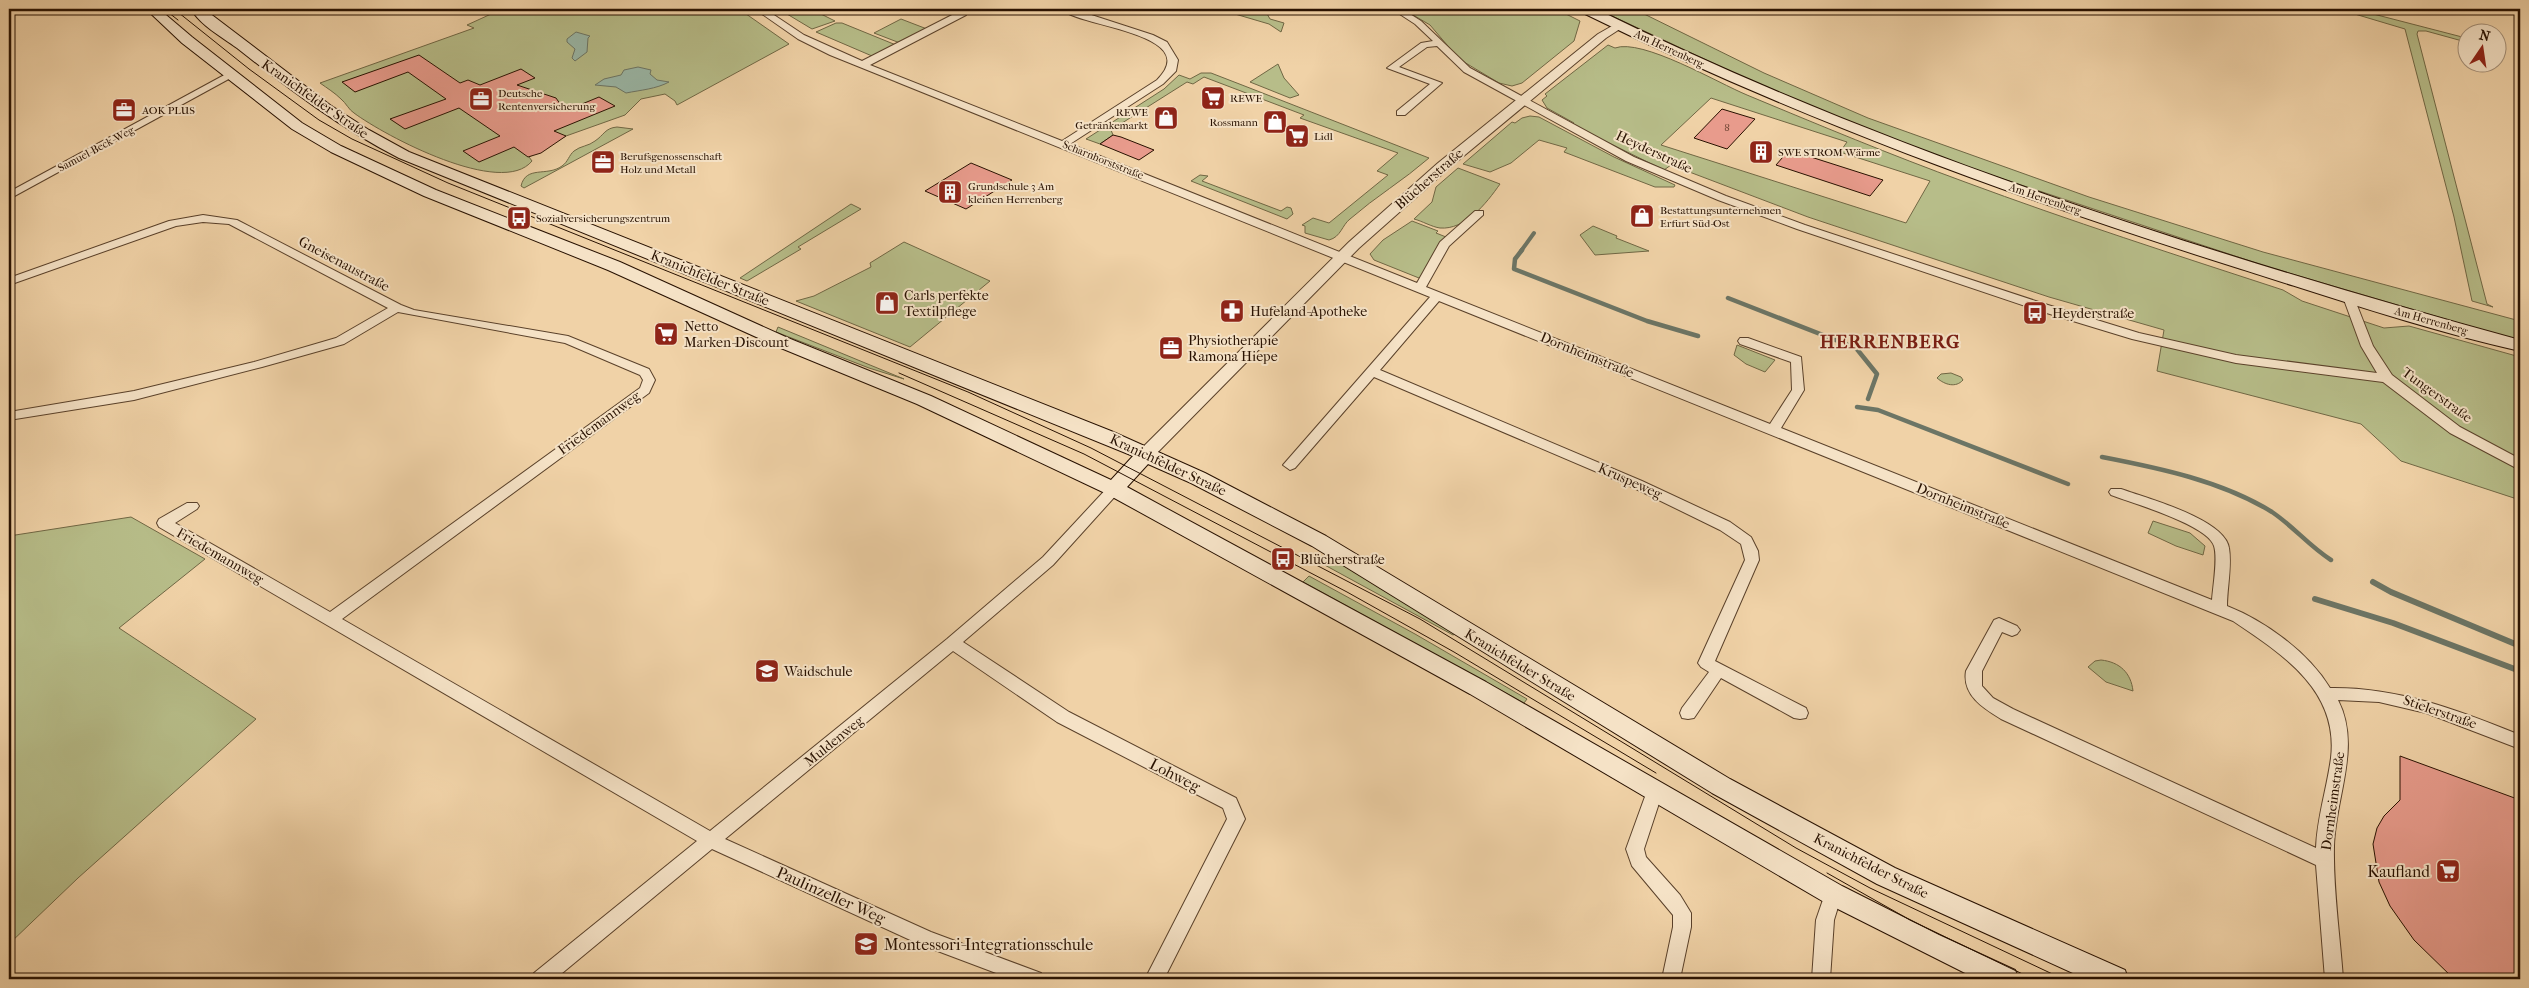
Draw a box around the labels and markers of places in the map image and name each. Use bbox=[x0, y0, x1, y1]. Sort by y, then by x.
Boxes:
supermarket icon: REWE bbox=[1200, 85, 1226, 111]
office icon: Deutsche Rentenversicherung bbox=[468, 86, 494, 112]
place label: Deutsche Rentenversicherung bbox=[498, 87, 595, 113]
place label: REWE bbox=[1230, 92, 1262, 105]
office icon: AOK PLUS bbox=[111, 97, 137, 123]
place label: AOK PLUS bbox=[141, 104, 195, 117]
shop icon: REWE Getränkemarkt bbox=[1153, 105, 1179, 131]
place label: REWE Getränkemarkt bbox=[1075, 106, 1148, 132]
shop icon: Rossmann bbox=[1262, 109, 1288, 135]
place label: Rossmann bbox=[1209, 116, 1259, 129]
supermarket icon: Lidl bbox=[1284, 123, 1310, 149]
place label: Lidl bbox=[1314, 130, 1333, 143]
building icon: SWE STROM Wärme bbox=[1748, 139, 1774, 165]
place label: SWE STROM Wärme bbox=[1778, 146, 1881, 159]
office icon: Berufsgenossenschaft Holz und Metall bbox=[590, 149, 616, 175]
place label: Berufsgenossenschaft Holz und Metall bbox=[620, 150, 722, 176]
building icon: Grundschule 3 Am kleinen Herrenberg bbox=[937, 179, 963, 205]
place label: Grundschule 3 Am kleinen Herrenberg bbox=[968, 180, 1063, 206]
shop icon: Bestattungsunternehmen Erfurt Süd-Ost bbox=[1629, 203, 1655, 229]
place label: Bestattungsunternehmen Erfurt Süd-Ost bbox=[1660, 204, 1782, 230]
bus stop icon: Sozialversicherungszentrum bbox=[506, 205, 532, 231]
place label: Sozialversicherungszentrum bbox=[536, 212, 671, 225]
place label: Carls perfekte Textilpflege bbox=[904, 287, 989, 320]
shop icon: Carls perfekte Textilpflege bbox=[874, 290, 900, 316]
pharmacy icon: Hufeland-Apotheke bbox=[1219, 298, 1245, 324]
bus stop icon: Heyderstraße bbox=[2022, 300, 2048, 326]
place label: Hufeland-Apotheke bbox=[1250, 303, 1367, 320]
place label: Heyderstraße bbox=[2052, 305, 2134, 322]
place label: Netto Marken-Discount bbox=[684, 318, 789, 351]
supermarket icon: Netto Marken-Discount bbox=[653, 321, 679, 347]
place label: Physiotherapie Ramona Hiepe bbox=[1188, 332, 1278, 365]
office icon: Physiotherapie Ramona Hiepe bbox=[1158, 335, 1184, 361]
bus stop icon: Blücherstraße bbox=[1270, 546, 1296, 572]
place label: Blücherstraße bbox=[1300, 551, 1385, 568]
school or university icon: Waidschule bbox=[754, 658, 780, 684]
place label: Waidschule bbox=[783, 663, 853, 680]
supermarket icon: Kaufland bbox=[2435, 858, 2461, 884]
place label: Kaufland bbox=[2367, 862, 2430, 881]
school or university icon: Montessori-Integrationsschule bbox=[853, 931, 879, 957]
place label: Montessori-Integrationsschule bbox=[884, 935, 1093, 954]

